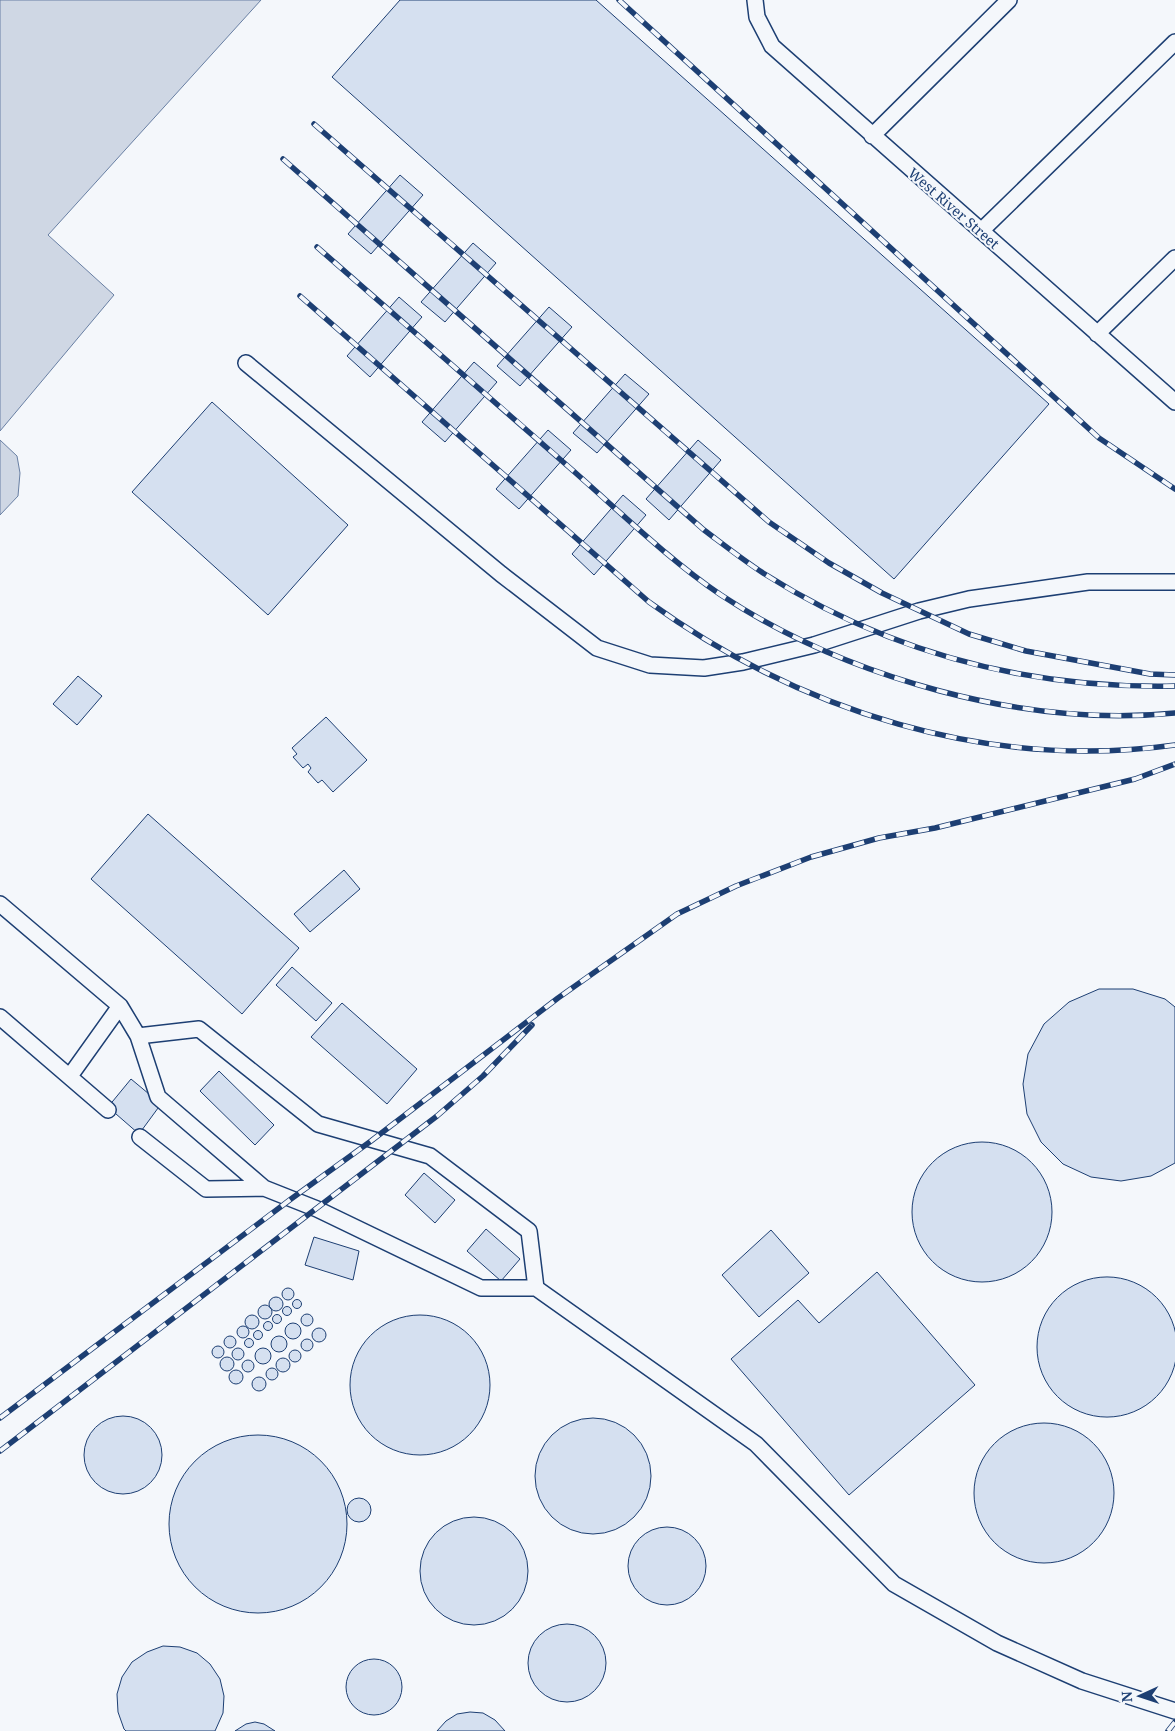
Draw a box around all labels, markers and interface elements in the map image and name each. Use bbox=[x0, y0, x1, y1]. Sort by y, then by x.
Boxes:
street label: West River Street bbox=[904, 163, 1004, 253]
north arrow bbox=[1115, 1671, 1165, 1721]
text: N bbox=[1117, 1691, 1136, 1703]

